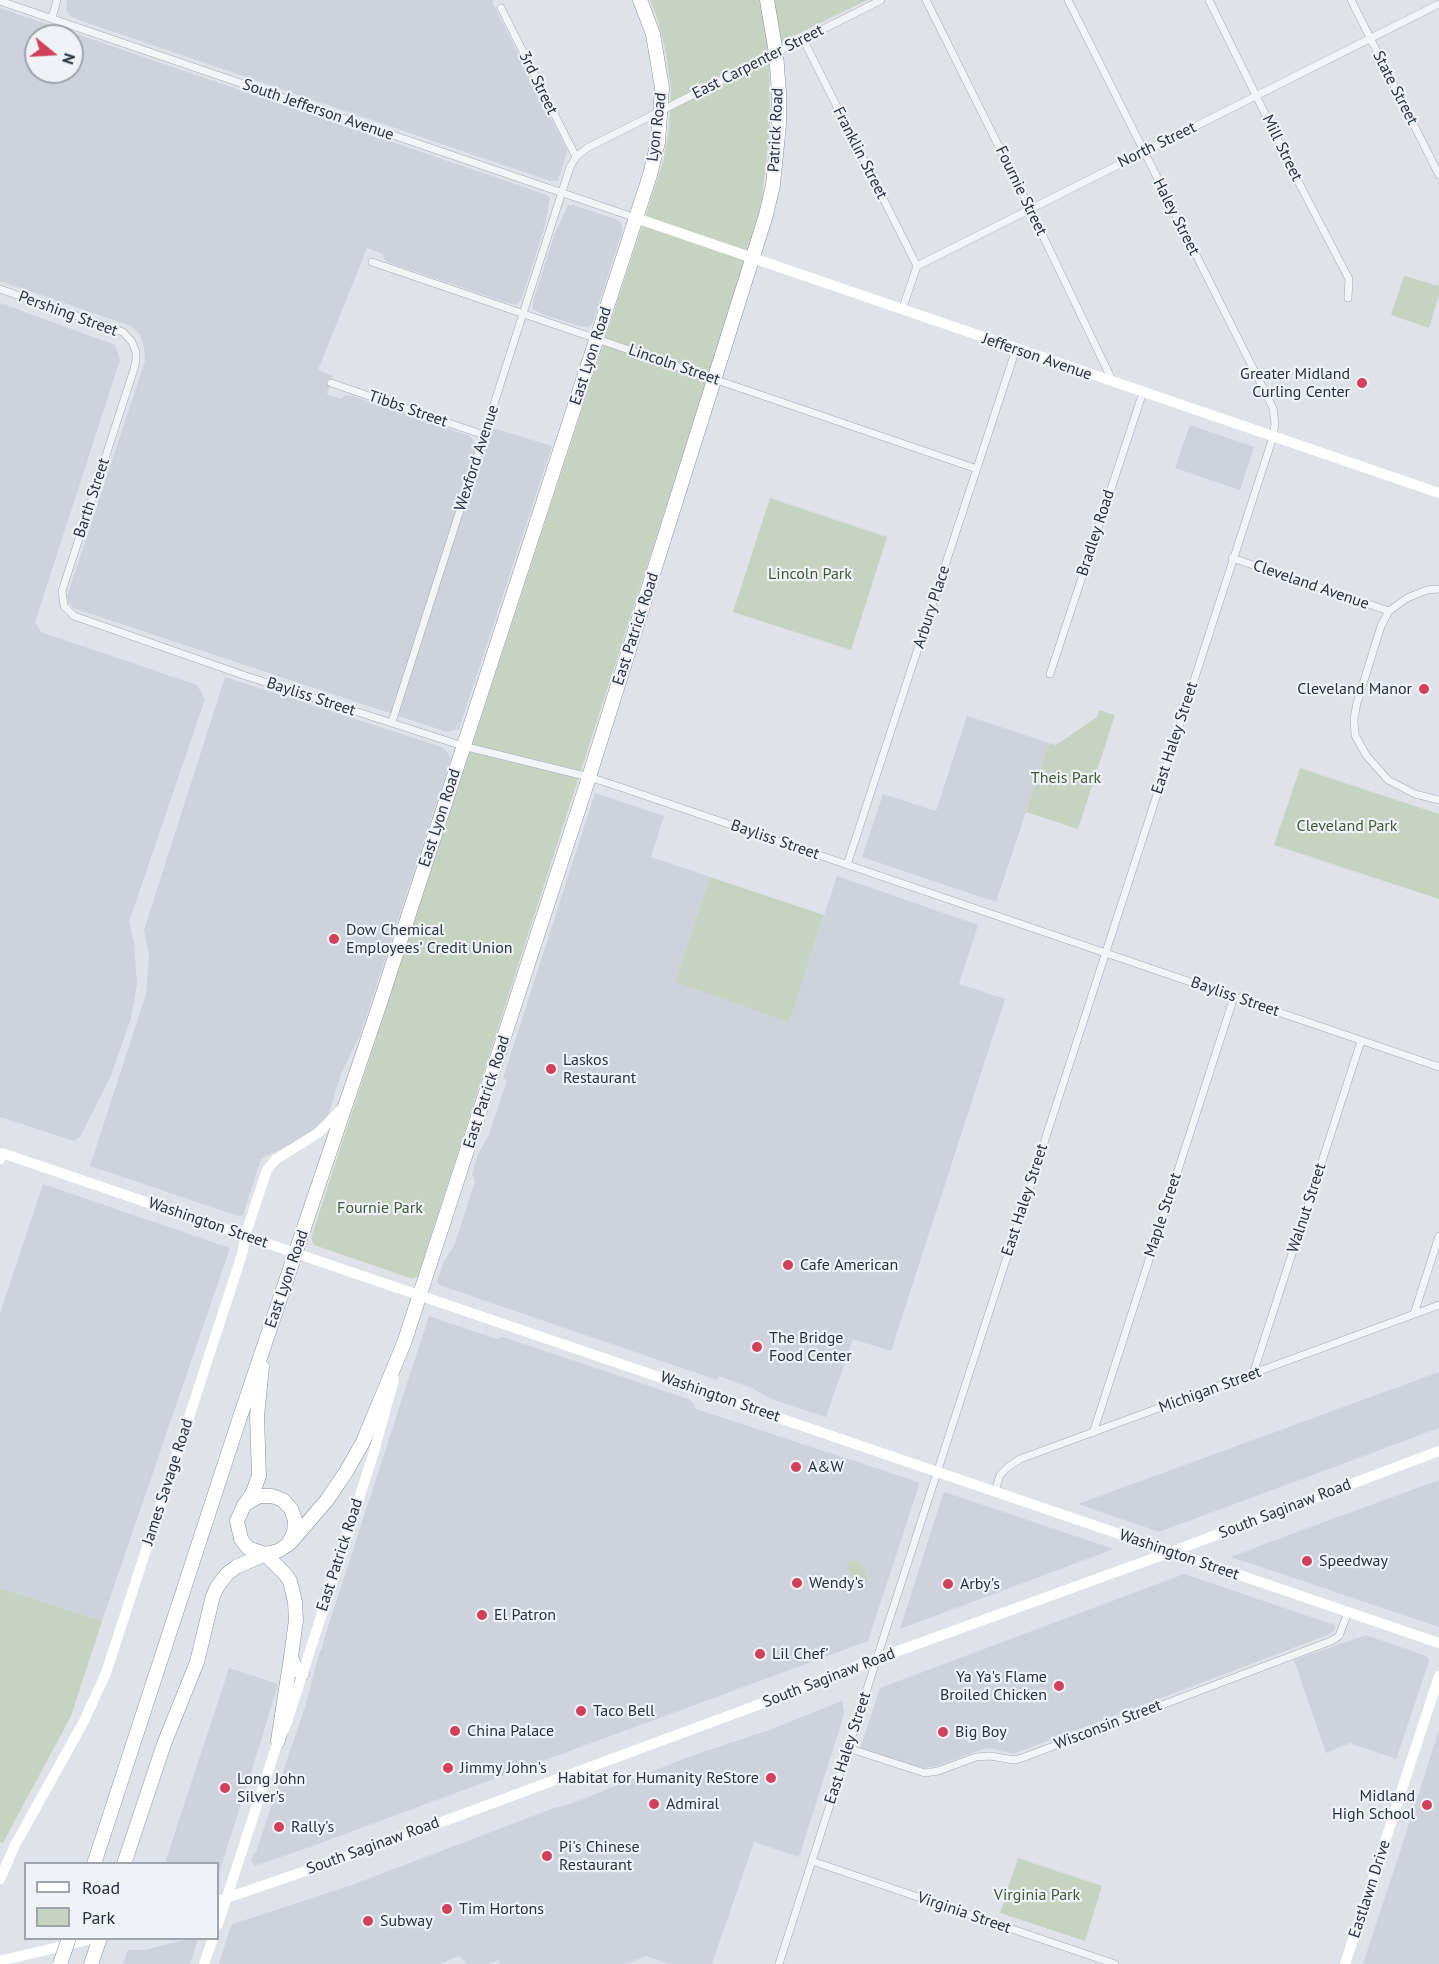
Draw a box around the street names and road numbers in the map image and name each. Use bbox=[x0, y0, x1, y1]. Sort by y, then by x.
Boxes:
street label: East Carpenter Street bbox=[689, 21, 827, 103]
street label: 3rd Street bbox=[514, 48, 562, 118]
street label: State Street bbox=[1368, 48, 1422, 128]
street label: South Jefferson Avenue bbox=[240, 75, 396, 145]
street label: Patrick Road bbox=[764, 87, 788, 173]
street label: Lyon Road bbox=[643, 91, 671, 163]
street label: Franklin Street bbox=[829, 104, 891, 202]
street label: Mill Street bbox=[1258, 112, 1306, 184]
street label: North Street bbox=[1115, 118, 1199, 172]
street label: Fournie Street bbox=[991, 143, 1051, 239]
street label: Haley Street bbox=[1148, 175, 1204, 259]
street label: Pershing Street bbox=[16, 287, 120, 341]
street label: East Lyon Road bbox=[566, 304, 616, 408]
street label: Jefferson Avenue bbox=[980, 329, 1094, 385]
street label: Lincoln Street bbox=[626, 340, 722, 390]
street label: Tibbs Street bbox=[366, 387, 450, 431]
street label: Wexford Avenue bbox=[451, 403, 503, 513]
street label: Barth Street bbox=[70, 456, 114, 540]
street label: Bradley Road bbox=[1073, 488, 1119, 578]
street label: Cleveland Avenue bbox=[1250, 556, 1372, 614]
street label: Arbury Place bbox=[910, 563, 954, 651]
street label: East Patrick Road bbox=[609, 570, 663, 688]
street label: Bayliss Street bbox=[264, 674, 358, 720]
street label: East Haley Street bbox=[1148, 680, 1202, 796]
street label: East Lyon Road bbox=[415, 766, 465, 870]
street label: Bayliss Street bbox=[728, 816, 822, 864]
street label: Bayliss Street bbox=[1188, 973, 1282, 1021]
street label: East Patrick Road bbox=[460, 1033, 514, 1151]
street label: East Haley Street bbox=[998, 1142, 1052, 1258]
street label: Walnut Street bbox=[1283, 1161, 1331, 1255]
street label: Maple Street bbox=[1140, 1171, 1186, 1259]
street label: Washington Street bbox=[146, 1194, 270, 1252]
street label: East Lyon Road bbox=[261, 1227, 313, 1331]
street label: Michigan Street bbox=[1156, 1363, 1264, 1417]
street label: Washington Street bbox=[658, 1368, 782, 1426]
street label: James Savage Road bbox=[139, 1416, 197, 1548]
street label: South Saginaw Road bbox=[1216, 1475, 1354, 1543]
street label: East Patrick Road bbox=[313, 1496, 367, 1614]
street label: Washington Street bbox=[1117, 1526, 1241, 1584]
street label: South Saginaw Road bbox=[760, 1644, 898, 1712]
street label: East Haley Street bbox=[821, 1690, 875, 1806]
street label: Wisconsin Street bbox=[1052, 1696, 1164, 1754]
street label: South Saginaw Road bbox=[304, 1813, 442, 1879]
street label: Eastlawn Drive bbox=[1345, 1838, 1395, 1940]
street label: Virginia Street bbox=[915, 1888, 1013, 1938]

